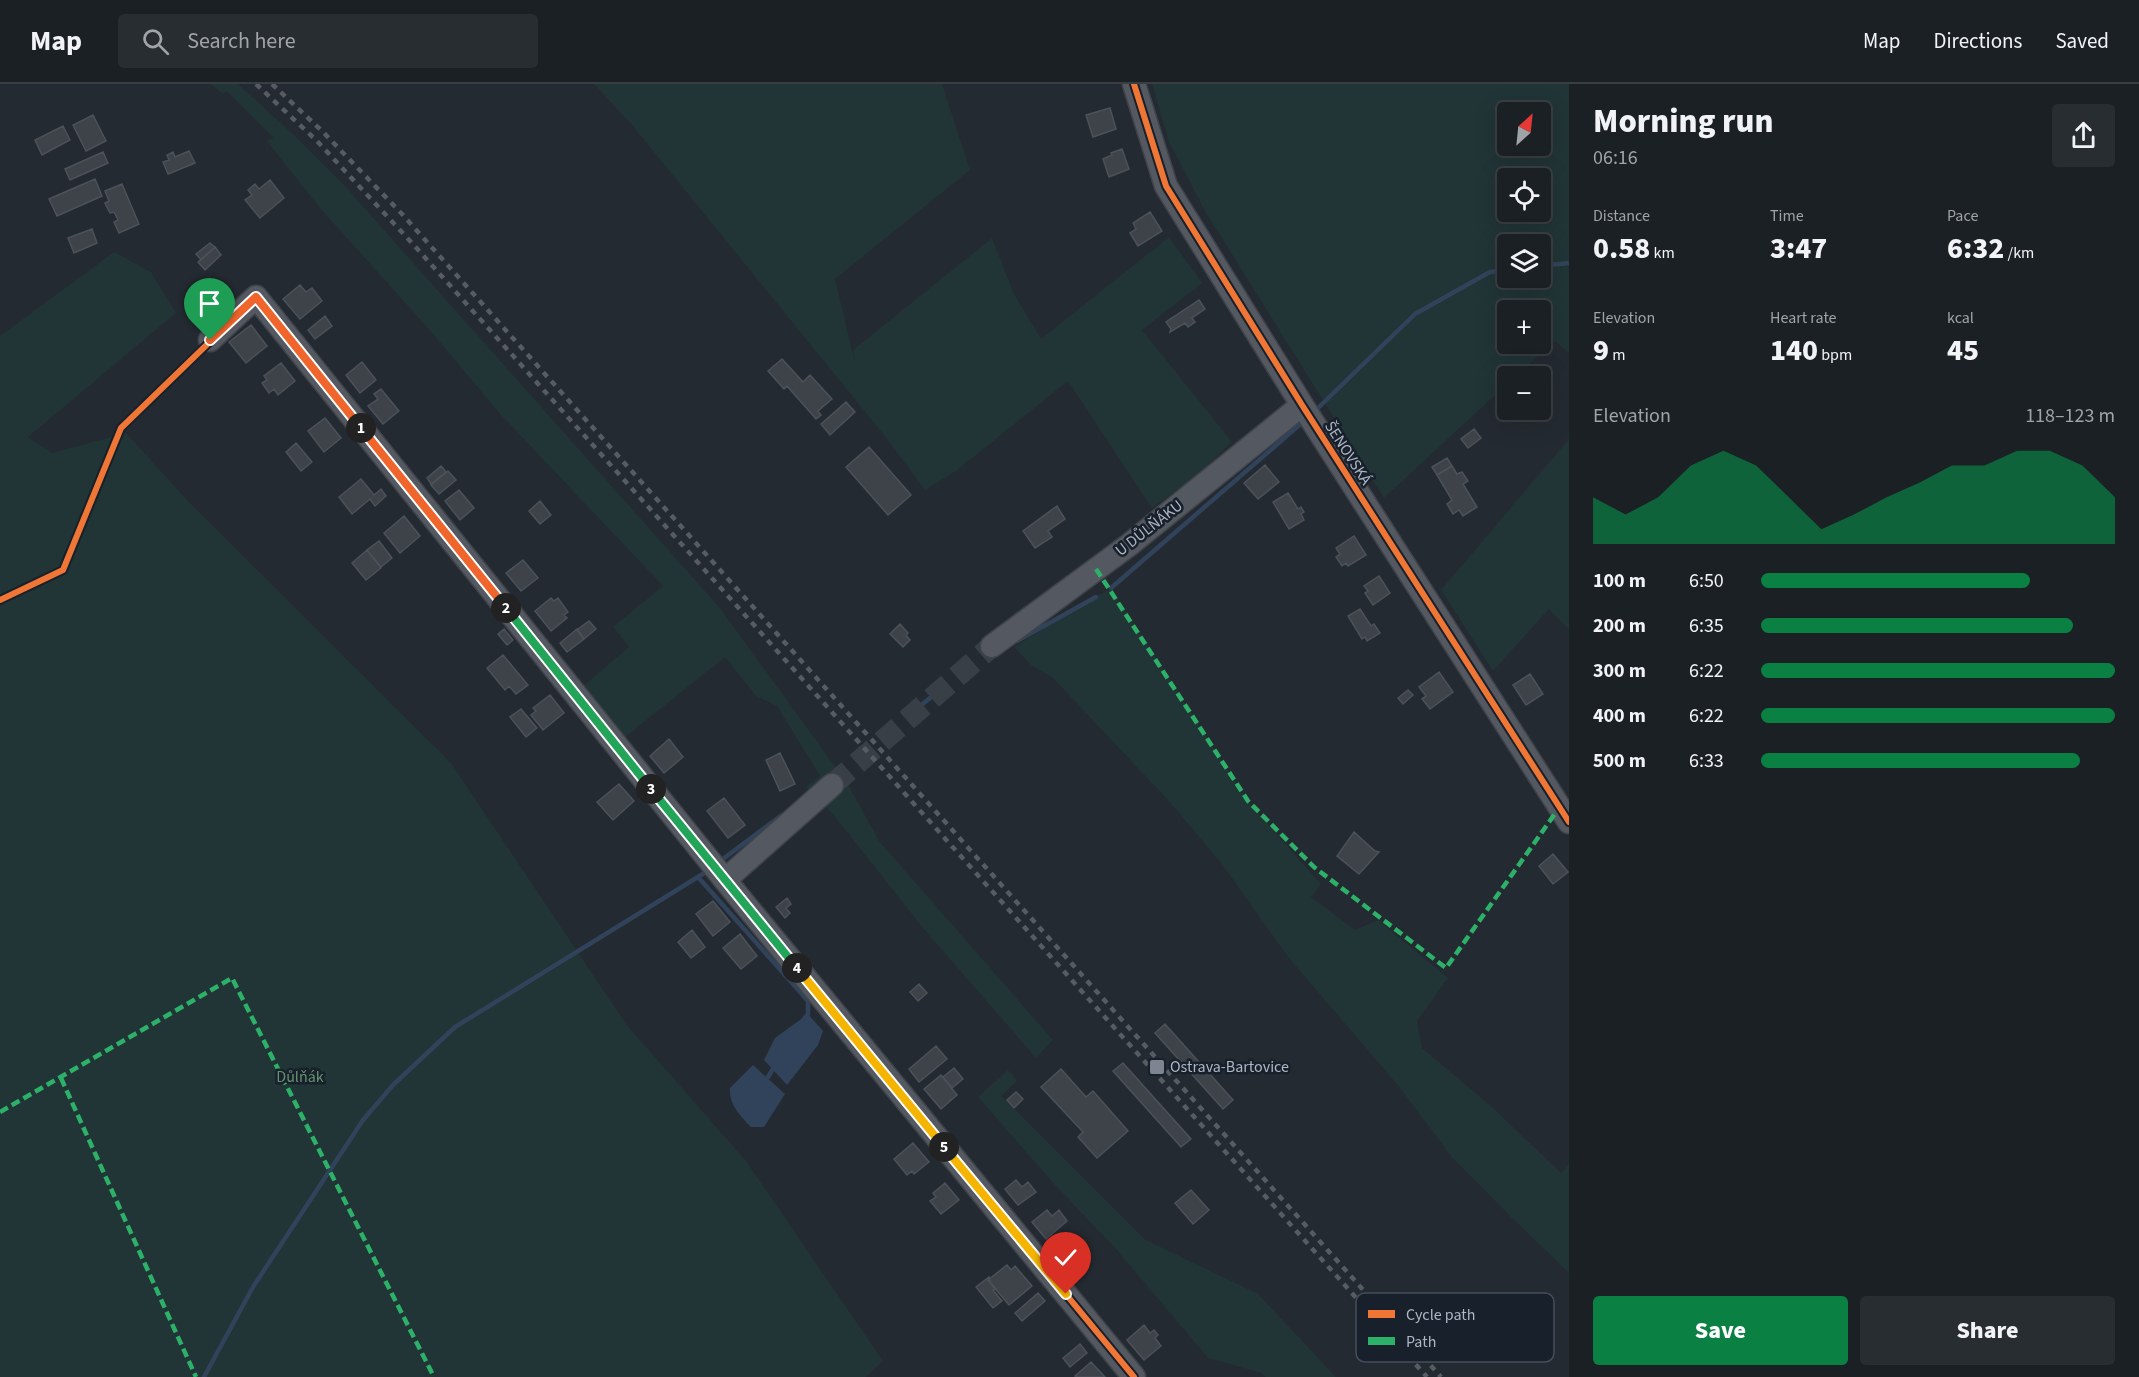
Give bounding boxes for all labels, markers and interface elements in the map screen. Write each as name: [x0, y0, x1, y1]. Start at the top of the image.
search box: [118, 14, 538, 68]
text: Map: [30, 21, 82, 61]
icon: search: [139, 25, 172, 58]
text: Search here: [187, 25, 296, 57]
text: Map: [1863, 26, 1901, 56]
text: Directions: [1934, 26, 2022, 56]
text: Saved: [2055, 26, 2109, 56]
text: Morning run: [1593, 98, 1773, 145]
north arrow: [1497, 102, 1551, 156]
map controls: [1497, 102, 1551, 420]
button: share: [2052, 104, 2115, 167]
text: 06:16: [1593, 144, 1638, 172]
button: locate: [1497, 168, 1551, 222]
text: Distance: [1593, 205, 1650, 227]
text: Time: [1770, 205, 1804, 227]
text: Pace: [1947, 205, 1978, 227]
text: 0.58: [1593, 227, 1650, 270]
text: 3:47: [1770, 227, 1827, 270]
text: 6:32: [1947, 227, 2004, 270]
button: layers: [1497, 234, 1551, 288]
text: km: [1650, 242, 1675, 264]
text: /km: [2004, 242, 2034, 264]
pin: [184, 278, 235, 340]
icon: arrive: [193, 287, 226, 320]
button: +: [1497, 300, 1551, 354]
text: Elevation: [1593, 307, 1655, 329]
text: Heart rate: [1770, 307, 1837, 329]
text: kcal: [1947, 307, 1974, 329]
text: 9: [1593, 329, 1609, 372]
text: 140: [1770, 329, 1818, 372]
text: 45: [1947, 329, 1979, 372]
text: m: [1609, 344, 1626, 366]
text: bpm: [1818, 344, 1852, 366]
button: −: [1497, 366, 1551, 420]
text: Elevation: [1593, 402, 1671, 430]
text: 118–123 m: [2025, 402, 2115, 430]
pin: 1: [346, 413, 376, 443]
text: 1: [357, 417, 365, 439]
street label: ŠENOVSKÁ: [1319, 417, 1377, 490]
street label: U DŮLŇÁKU: [1111, 495, 1187, 561]
text: 100 m: [1593, 567, 1646, 595]
text: 6:50: [1689, 567, 1724, 595]
pin: 2: [491, 593, 521, 623]
text: 2: [502, 597, 510, 619]
text: 200 m: [1593, 612, 1646, 640]
text: 6:35: [1689, 612, 1724, 640]
text: 300 m: [1593, 657, 1646, 685]
text: 6:22: [1689, 657, 1724, 685]
text: 400 m: [1593, 702, 1646, 730]
text: 6:22: [1689, 702, 1724, 730]
text: 500 m: [1593, 747, 1646, 775]
text: 6:33: [1689, 747, 1724, 775]
pin: 3: [636, 774, 666, 804]
text: 3: [647, 778, 655, 800]
pin: 4: [782, 953, 812, 983]
text: 4: [793, 957, 801, 979]
place label: Ostrava-Bartovice: [1170, 1056, 1289, 1078]
marker: Ostrava-Bartovice: [1148, 1058, 1166, 1076]
park label: Důlňák: [276, 1066, 324, 1088]
pin: 5: [929, 1132, 959, 1162]
text: 5: [940, 1136, 948, 1158]
pin: [1040, 1232, 1091, 1294]
icon: check: [1049, 1241, 1082, 1274]
legend: [1356, 1293, 1554, 1362]
button: Save: [1593, 1296, 1848, 1365]
button: Share: [1860, 1296, 2115, 1365]
text: Cycle path: [1406, 1304, 1475, 1326]
text: Path: [1406, 1331, 1436, 1353]

